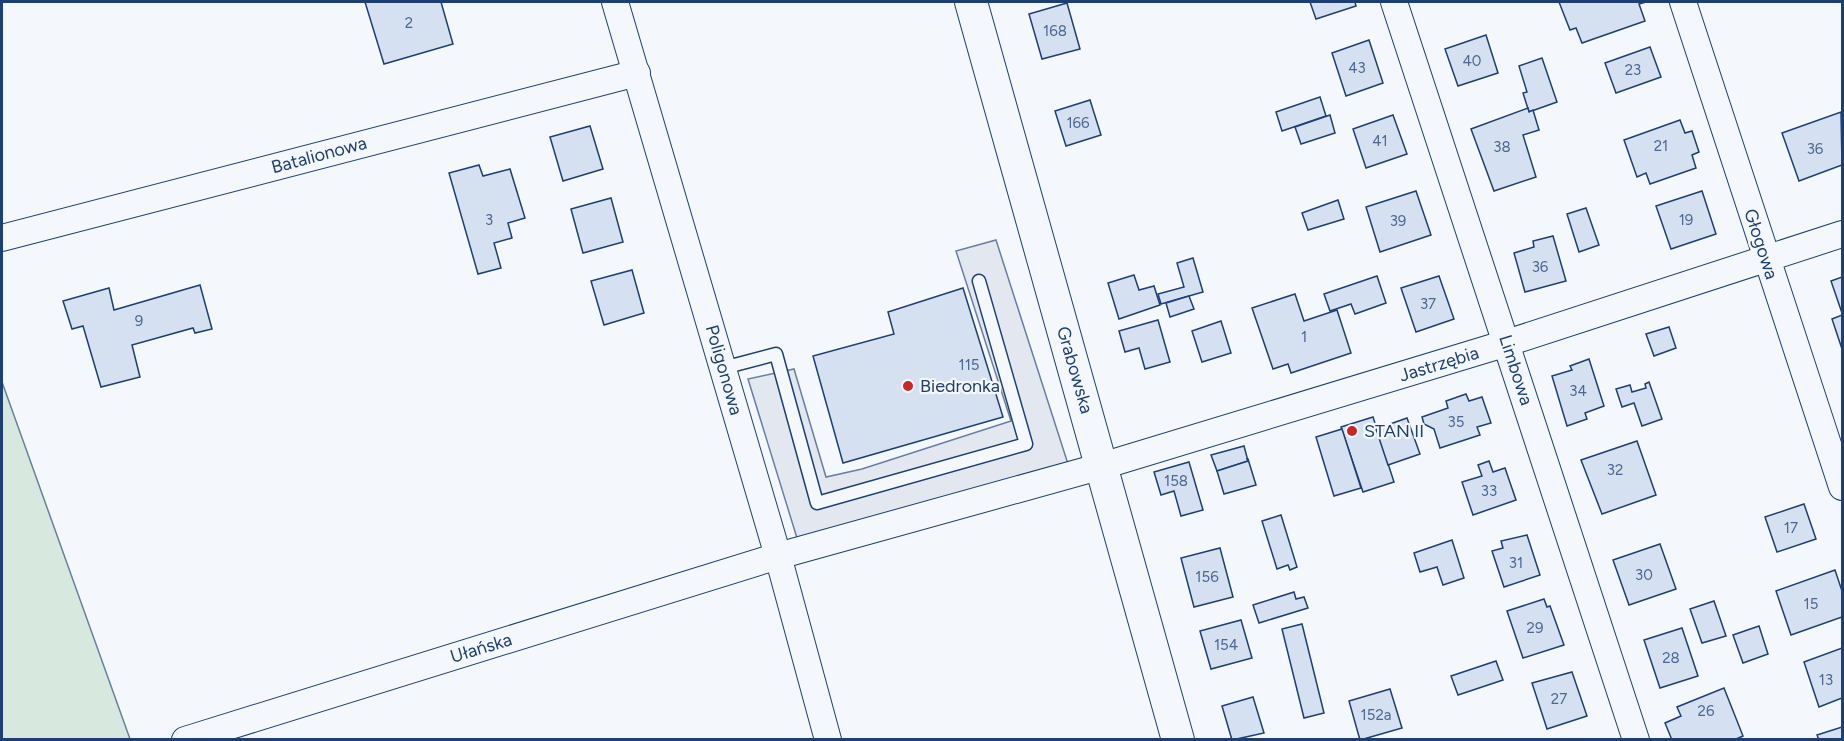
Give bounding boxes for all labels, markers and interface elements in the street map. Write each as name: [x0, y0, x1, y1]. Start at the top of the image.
house number: 2: [405, 14, 413, 32]
house number: 168: [1043, 22, 1067, 40]
house number: 40: [1463, 52, 1481, 70]
house number: 43: [1348, 59, 1366, 77]
house number: 23: [1625, 61, 1641, 79]
house number: 166: [1066, 114, 1090, 132]
street label: Batalionowa: [269, 132, 369, 178]
house number: 41: [1372, 132, 1388, 150]
house number: 21: [1654, 137, 1668, 155]
house number: 38: [1493, 138, 1511, 156]
house number: 36: [1807, 140, 1824, 158]
street label: Głogowa: [1739, 206, 1783, 282]
house number: 3: [485, 211, 493, 229]
house number: 19: [1679, 211, 1693, 229]
house number: 39: [1390, 212, 1406, 230]
house number: 36: [1532, 258, 1549, 276]
house number: 37: [1420, 295, 1436, 313]
house number: 9: [135, 312, 143, 330]
street label: Poligonowa: [701, 322, 747, 418]
street label: Grabowska: [1052, 324, 1098, 416]
house number: 1: [1301, 328, 1307, 346]
street label: Limbowa: [1494, 332, 1538, 408]
street label: Jastrzębia: [1396, 341, 1482, 387]
house number: 115: [958, 356, 980, 374]
place label: Biedronka: [920, 375, 1000, 397]
marker: Biedronka: [901, 379, 915, 393]
house number: 34: [1569, 382, 1587, 400]
house number: 35: [1448, 413, 1464, 431]
place label: STAN II: [1364, 420, 1424, 442]
marker: STAN II: [1345, 424, 1359, 438]
house number: 32: [1607, 461, 1623, 479]
house number: 158: [1164, 472, 1188, 490]
house number: 33: [1481, 482, 1497, 500]
house number: 17: [1784, 519, 1798, 537]
house number: 31: [1509, 554, 1523, 572]
house number: 30: [1635, 566, 1653, 584]
house number: 156: [1195, 568, 1219, 586]
house number: 15: [1804, 595, 1818, 613]
house number: 29: [1527, 619, 1543, 637]
street label: Ułańska: [448, 628, 514, 668]
house number: 154: [1214, 636, 1238, 654]
house number: 28: [1662, 649, 1680, 667]
house number: 13: [1819, 671, 1833, 689]
house number: 27: [1551, 690, 1567, 708]
house number: 26: [1698, 702, 1715, 720]
house number: 152a: [1361, 706, 1391, 724]

